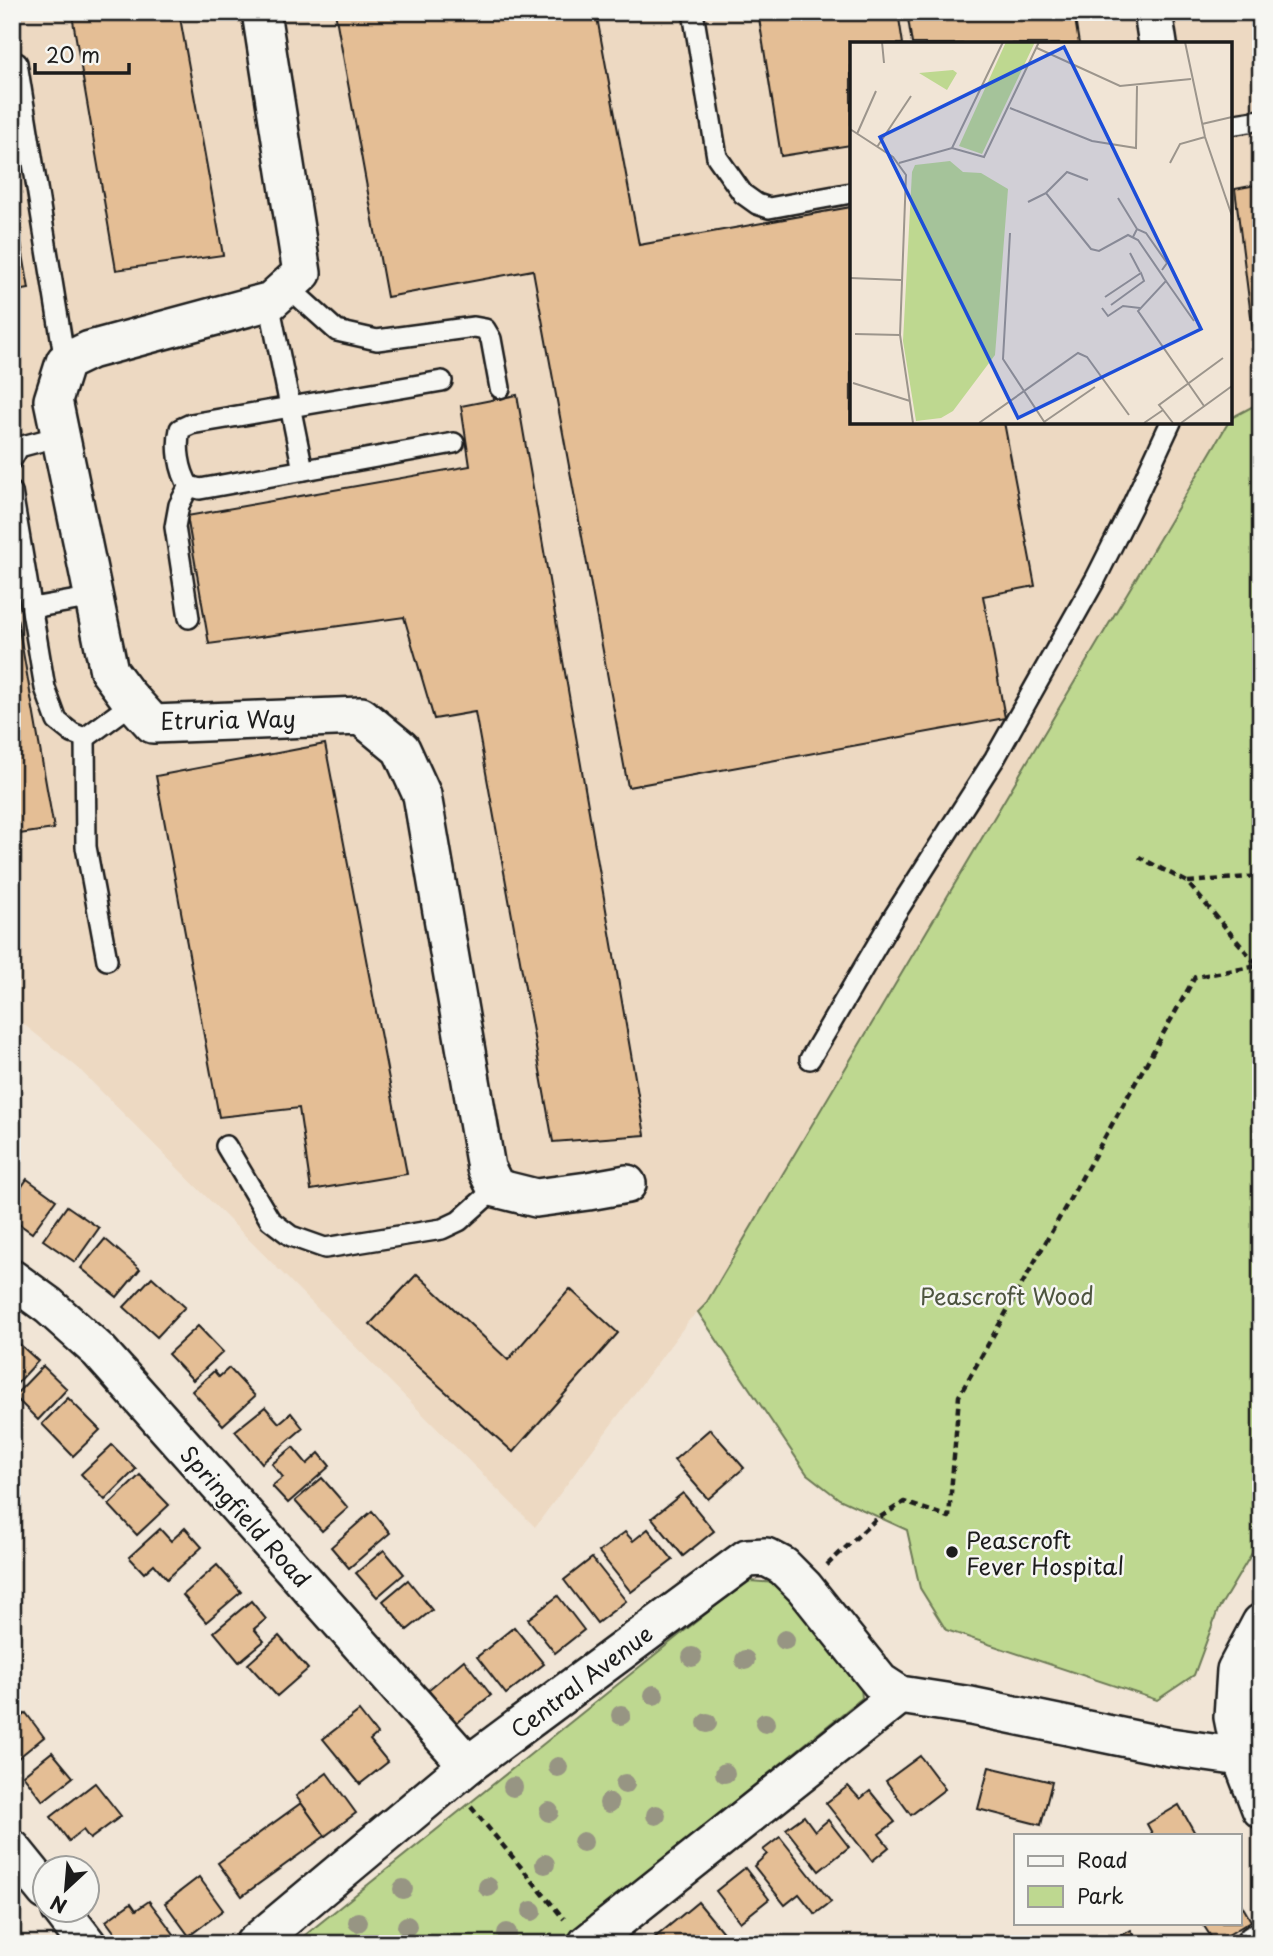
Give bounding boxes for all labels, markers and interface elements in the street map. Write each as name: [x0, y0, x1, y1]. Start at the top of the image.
scale bar: [35, 32, 130, 76]
text: 20 m: [46, 38, 100, 70]
inset map: [850, 42, 1231, 424]
street label: Etruria Way: [160, 700, 296, 738]
park label: Peascroft Wood: [920, 1278, 1094, 1313]
street label: Springfield Road: [173, 1437, 319, 1595]
place label: Peascroft Fever Hospital: [966, 1522, 1124, 1583]
marker: Peascroft Fever Hospital: [944, 1544, 960, 1560]
street label: Central Avenue: [502, 1616, 660, 1746]
legend: [1014, 1834, 1242, 1924]
text: Road: [1077, 1843, 1128, 1875]
north arrow: [32, 1854, 102, 1924]
text: Park: [1077, 1879, 1124, 1911]
text: N: [45, 1889, 71, 1921]

